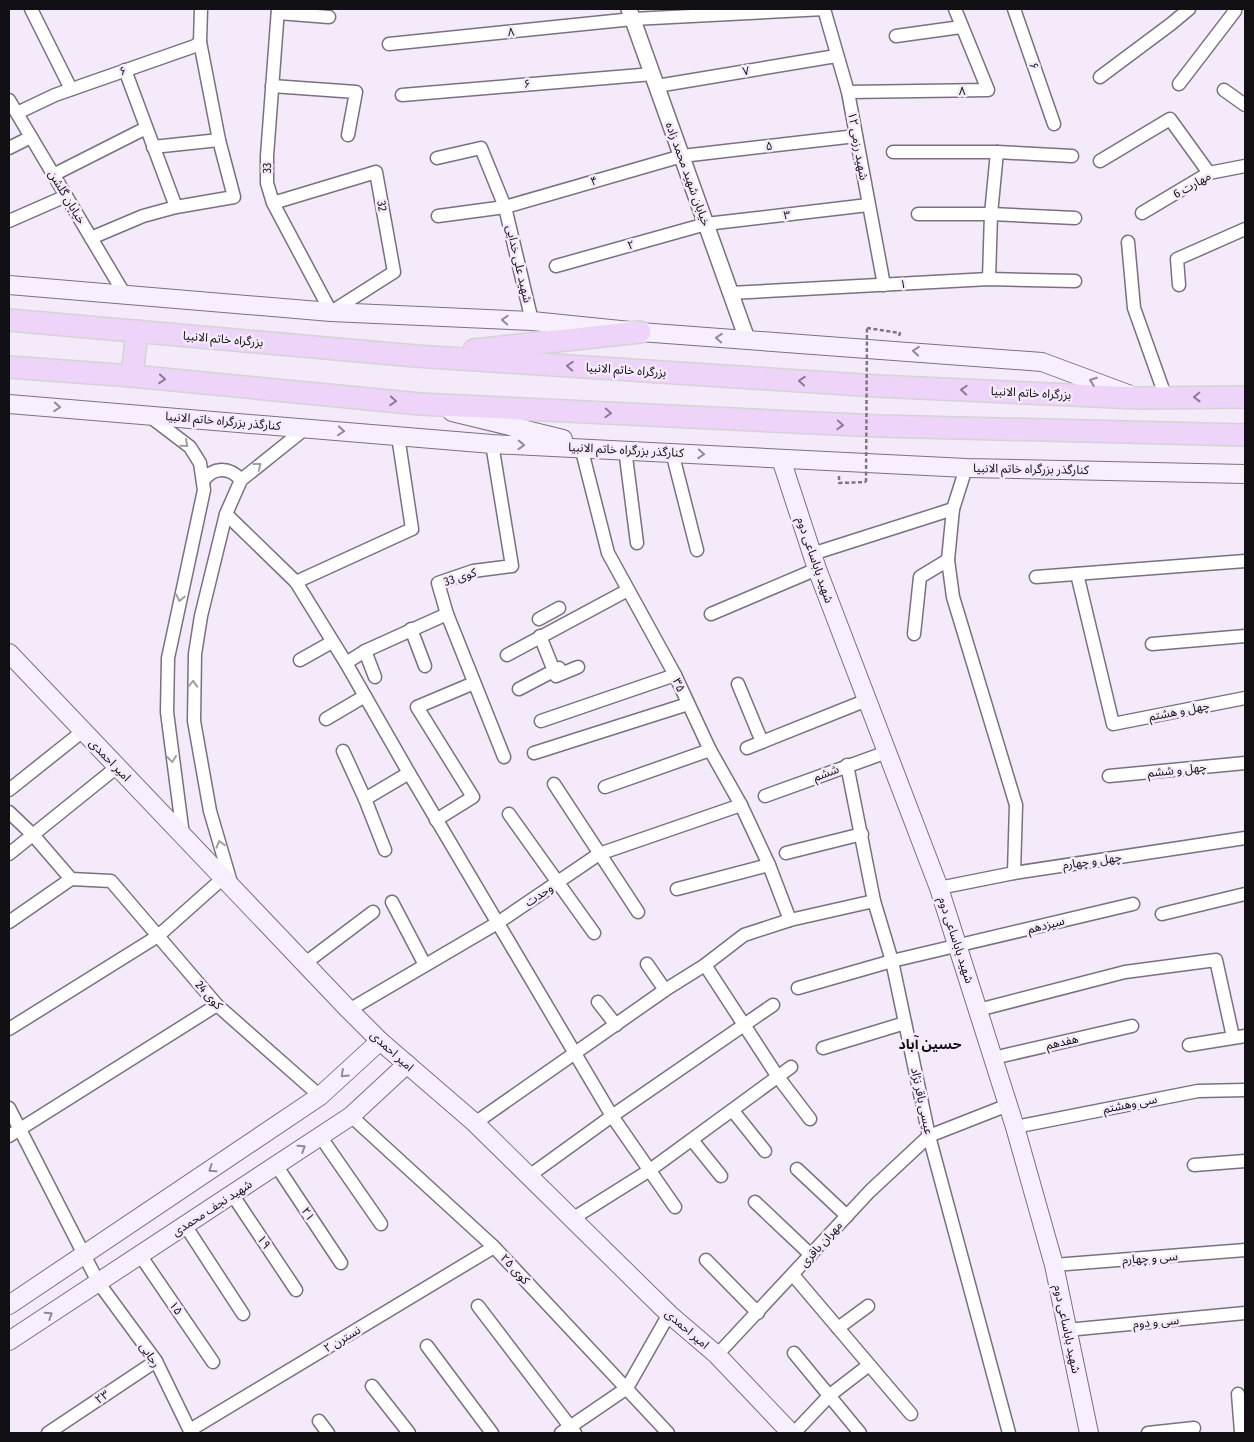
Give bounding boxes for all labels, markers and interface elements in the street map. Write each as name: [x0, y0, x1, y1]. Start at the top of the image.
street label: ۸: [507, 25, 515, 39]
street label: ۶: [1026, 60, 1042, 72]
street label: ۶: [117, 63, 129, 79]
street label: ۷: [741, 63, 751, 78]
street label: ۶: [523, 77, 531, 91]
street label: ۸: [958, 84, 966, 98]
street label: شهید رزمی ۱۲: [845, 111, 871, 181]
street label: خیابان شهید محمد زاده: [663, 120, 713, 228]
street label: ۵: [765, 139, 773, 153]
street label: 33: [260, 162, 274, 174]
street label: خیابان گلشن: [45, 168, 89, 226]
street label: مهارت 6: [1171, 169, 1213, 201]
street label: ۴: [589, 173, 599, 189]
street label: 32: [374, 200, 390, 212]
street label: ۳: [783, 208, 791, 222]
street label: شهید علی خدایی: [503, 224, 535, 304]
street label: ۲: [626, 237, 636, 253]
street label: ۱: [899, 277, 907, 291]
one-way arrow: [501, 314, 509, 325]
street label: بزرگراه خاتم الانبیا: [182, 329, 264, 351]
one-way arrow: [715, 332, 723, 343]
one-way arrow: [912, 346, 920, 357]
one-way arrow: [566, 360, 574, 371]
street label: بزرگراه خاتم الانبیا: [585, 360, 667, 382]
one-way arrow: [158, 373, 166, 384]
one-way arrow: [798, 376, 806, 387]
one-way arrow: [1089, 377, 1097, 387]
street label: بزرگراه خاتم الانبیا: [990, 384, 1072, 404]
one-way arrow: [960, 385, 968, 396]
one-way arrow: [1192, 392, 1200, 402]
one-way arrow: [390, 395, 398, 406]
one-way arrow: [54, 402, 62, 413]
one-way arrow: [604, 408, 612, 419]
street label: کنارگذر بزرگراه خاتم الانبیا: [165, 409, 282, 435]
one-way arrow: [837, 419, 845, 430]
one-way arrow: [338, 425, 346, 436]
one-way arrow: [179, 438, 188, 447]
one-way arrow: [517, 439, 525, 450]
street label: کنارگذر بزرگراه خاتم الانبیا: [568, 440, 685, 462]
one-way arrow: [697, 449, 705, 460]
street label: کنارگذر بزرگراه خاتم الانبیا: [973, 461, 1090, 479]
one-way arrow: [252, 463, 261, 472]
street label: شهید باباساعی دوم: [792, 515, 836, 606]
street label: کوی 33: [442, 565, 479, 589]
one-way arrow: [175, 593, 186, 602]
street label: ۳۵: [670, 676, 688, 694]
one-way arrow: [188, 680, 199, 688]
street label: چهل و هشتم: [1148, 698, 1211, 726]
street label: امیر احمدی: [86, 736, 134, 784]
one-way arrow: [166, 755, 177, 763]
street label: چهل و ششم: [1147, 760, 1207, 782]
street label: ششم: [811, 762, 842, 786]
one-way arrow: [215, 840, 225, 848]
street label: چهل و چهارم: [1062, 850, 1123, 874]
street label: وحدت: [522, 881, 556, 909]
street label: شهید باباساعی دوم: [934, 895, 977, 986]
street label: سیزدهم: [1026, 914, 1066, 938]
street label: کوی 24: [193, 978, 226, 1013]
street label: امیر احمدی: [367, 1028, 417, 1074]
street label: هفدهم: [1044, 1031, 1080, 1054]
district label: حسین آباد: [899, 1035, 962, 1053]
street label: عیسی باقر نژاد: [908, 1066, 936, 1136]
one-way arrow: [341, 1068, 350, 1077]
street label: سی وهشتم: [1102, 1092, 1159, 1118]
one-way arrow: [296, 1145, 306, 1154]
one-way arrow: [209, 1163, 218, 1172]
street label: شهید نجف محمدی: [169, 1177, 255, 1239]
street label: ۲۱: [298, 1204, 318, 1224]
street label: مهران باقری: [797, 1218, 845, 1270]
street label: ۱۹: [254, 1232, 274, 1252]
street label: سی و چهارم: [1122, 1249, 1178, 1269]
street label: کوی ۲۵: [498, 1251, 533, 1288]
street label: شهید باباساعی دوم: [1049, 1283, 1083, 1375]
street label: ۱۵: [166, 1298, 186, 1318]
street label: امیر احمدی: [662, 1306, 712, 1352]
one-way arrow: [44, 1311, 53, 1321]
street label: سی و دوم: [1132, 1313, 1180, 1333]
street label: نسترن ۲: [321, 1323, 363, 1355]
street label: رجایی: [137, 1340, 163, 1370]
street label: ۲۳: [92, 1387, 112, 1407]

